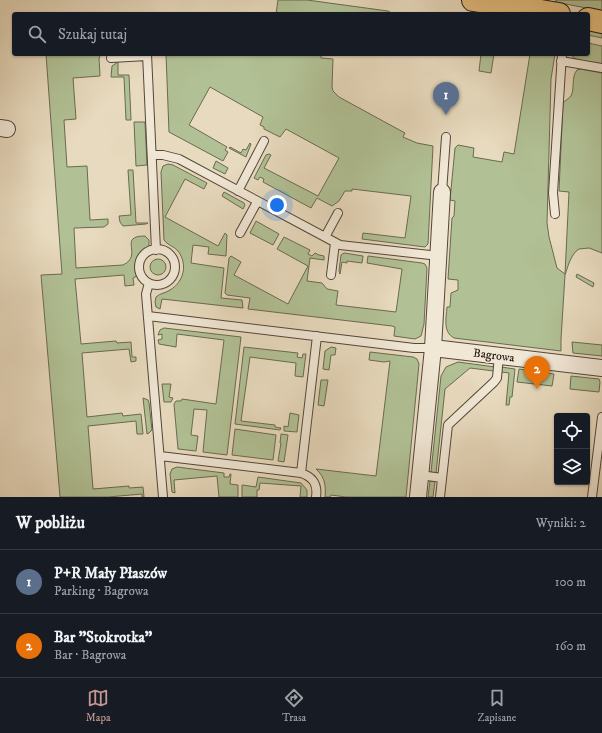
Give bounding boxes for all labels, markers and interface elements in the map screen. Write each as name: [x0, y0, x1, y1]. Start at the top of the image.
search box: [12, 12, 590, 56]
icon: search: [26, 23, 48, 45]
text: Szukaj tutaj: [58, 25, 127, 44]
pin: 1: [433, 82, 459, 115]
your location: [267, 195, 287, 215]
street label: Bagrowa: [472, 346, 516, 366]
pin: 2: [524, 356, 550, 389]
map controls: [554, 413, 590, 485]
button: locate: [554, 413, 590, 449]
button: layers: [554, 449, 590, 485]
text: W pobliżu: [16, 512, 85, 534]
text: Wyniki: 2: [536, 515, 586, 531]
text: P+R Mały Płaszów: [54, 564, 167, 583]
text: 1: [27, 574, 31, 590]
text: 100 m: [555, 574, 586, 590]
text: Parking · Bagrowa: [54, 583, 149, 599]
text: Bar "Stokrotka": [54, 628, 152, 647]
text: 2: [26, 638, 32, 654]
text: 160 m: [555, 638, 586, 654]
text: Bar · Bagrowa: [54, 647, 126, 663]
tab: Mapa: [86, 687, 111, 725]
tab: Trasa: [282, 687, 306, 725]
tab: Zapisane: [478, 687, 516, 725]

